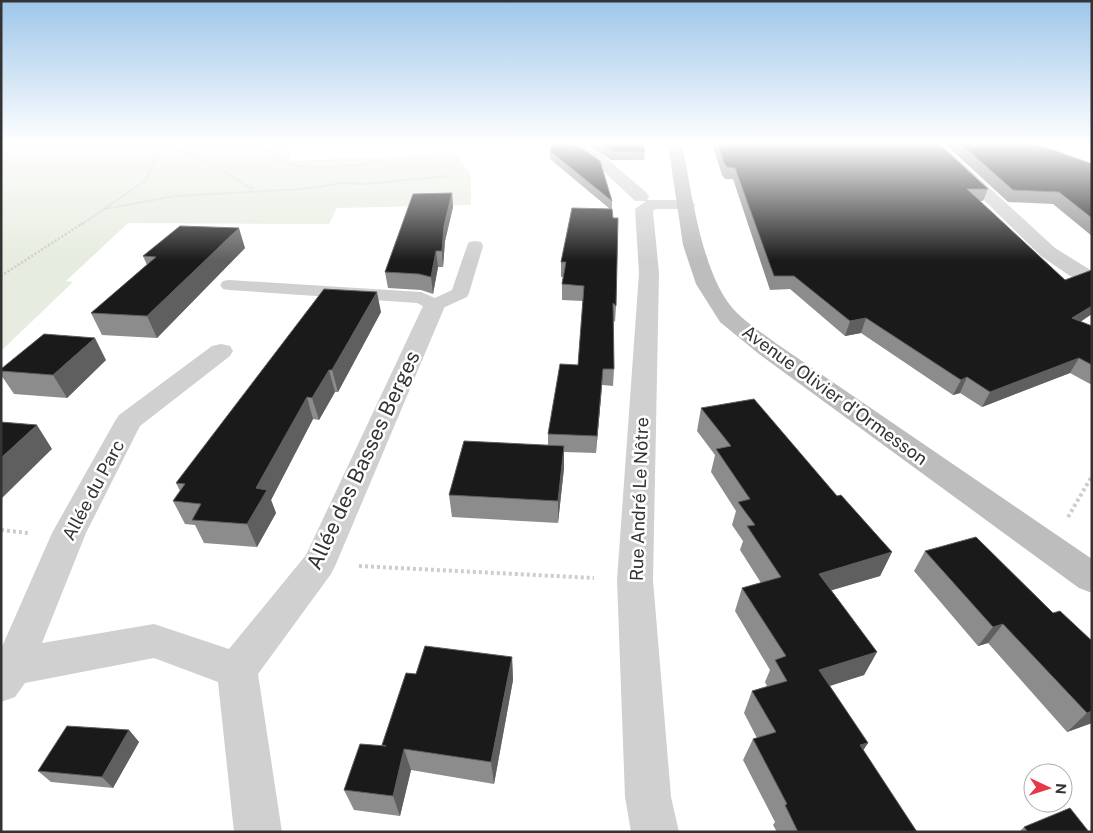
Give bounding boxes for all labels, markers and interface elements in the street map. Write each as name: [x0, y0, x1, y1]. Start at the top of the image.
street label: Avenue Olivier d'Ormesson: [738, 321, 932, 469]
street label: Allée des Basses Berges: [301, 347, 425, 573]
street label: Rue André Le Nôtre: [626, 417, 652, 581]
street label: Allée du Parc: [58, 436, 128, 544]
north arrow: [1023, 763, 1073, 813]
text: N: [1053, 783, 1069, 795]

